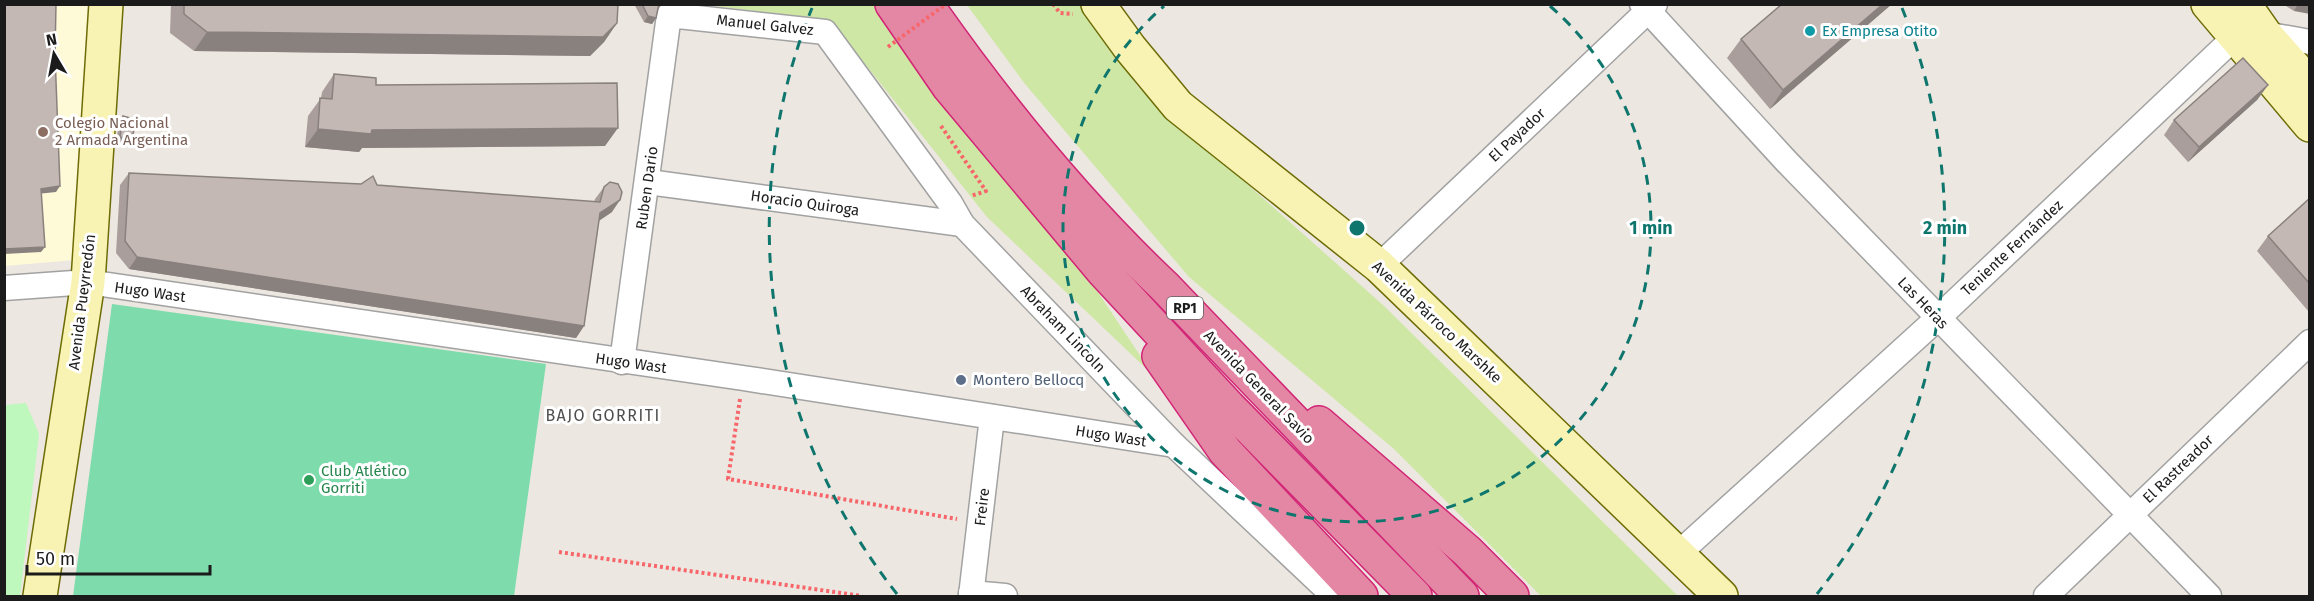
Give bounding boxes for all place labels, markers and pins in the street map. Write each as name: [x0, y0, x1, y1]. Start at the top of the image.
place label: Ex Empresa Otito: [1822, 22, 1937, 40]
marker: Ex Empresa Otito: [1803, 24, 1817, 38]
place label: Colegio Nacional 2 Armada Argentina: [55, 114, 188, 149]
marker: Colegio Nacional 2 Armada Argentina: [36, 125, 50, 139]
centre of rings: [1347, 218, 1367, 238]
place label: Montero Bellocq: [973, 371, 1084, 389]
marker: Montero Bellocq: [954, 373, 968, 387]
place label: Club Atlético Gorriti: [321, 462, 407, 497]
marker: Club Atlético Gorriti: [302, 473, 316, 487]

